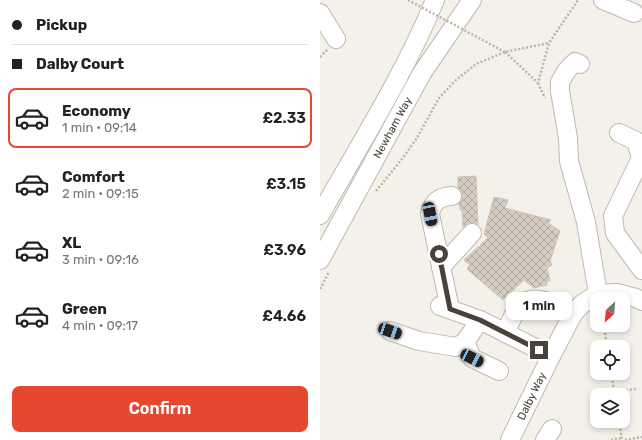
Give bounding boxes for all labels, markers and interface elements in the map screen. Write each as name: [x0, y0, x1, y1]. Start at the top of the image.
text: Pickup: [36, 16, 87, 34]
text: Dalby Court: [36, 55, 124, 73]
street label: Newham Way: [370, 94, 414, 160]
icon: car: [14, 100, 50, 136]
text: Economy: [62, 102, 131, 120]
text: £2.33: [262, 109, 306, 127]
text: 1 min · 09:14: [62, 120, 137, 135]
icon: car: [14, 166, 50, 202]
text: Comfort: [62, 168, 125, 186]
text: £3.15: [266, 175, 306, 193]
text: 2 min · 09:15: [62, 186, 139, 201]
car: [422, 201, 438, 227]
icon: car: [14, 232, 50, 268]
text: XL: [62, 234, 81, 252]
text: £3.96: [263, 241, 306, 259]
route start: [430, 245, 448, 263]
text: 3 min · 09:16: [62, 252, 139, 267]
callout: 1 min: [506, 292, 572, 320]
north arrow: [590, 292, 630, 332]
map controls: [590, 292, 630, 428]
icon: car: [14, 298, 50, 334]
text: 1 min: [523, 298, 555, 313]
text: Green: [62, 300, 107, 318]
text: £4.66: [262, 307, 306, 325]
text: 4 min · 09:17: [62, 318, 138, 333]
car: [377, 321, 403, 341]
button: locate: [590, 340, 630, 380]
route end: [530, 341, 548, 359]
car: [459, 347, 485, 369]
street label: Dalby Way: [514, 370, 549, 422]
button: Confirm: [12, 386, 308, 432]
button: layers: [590, 388, 630, 428]

